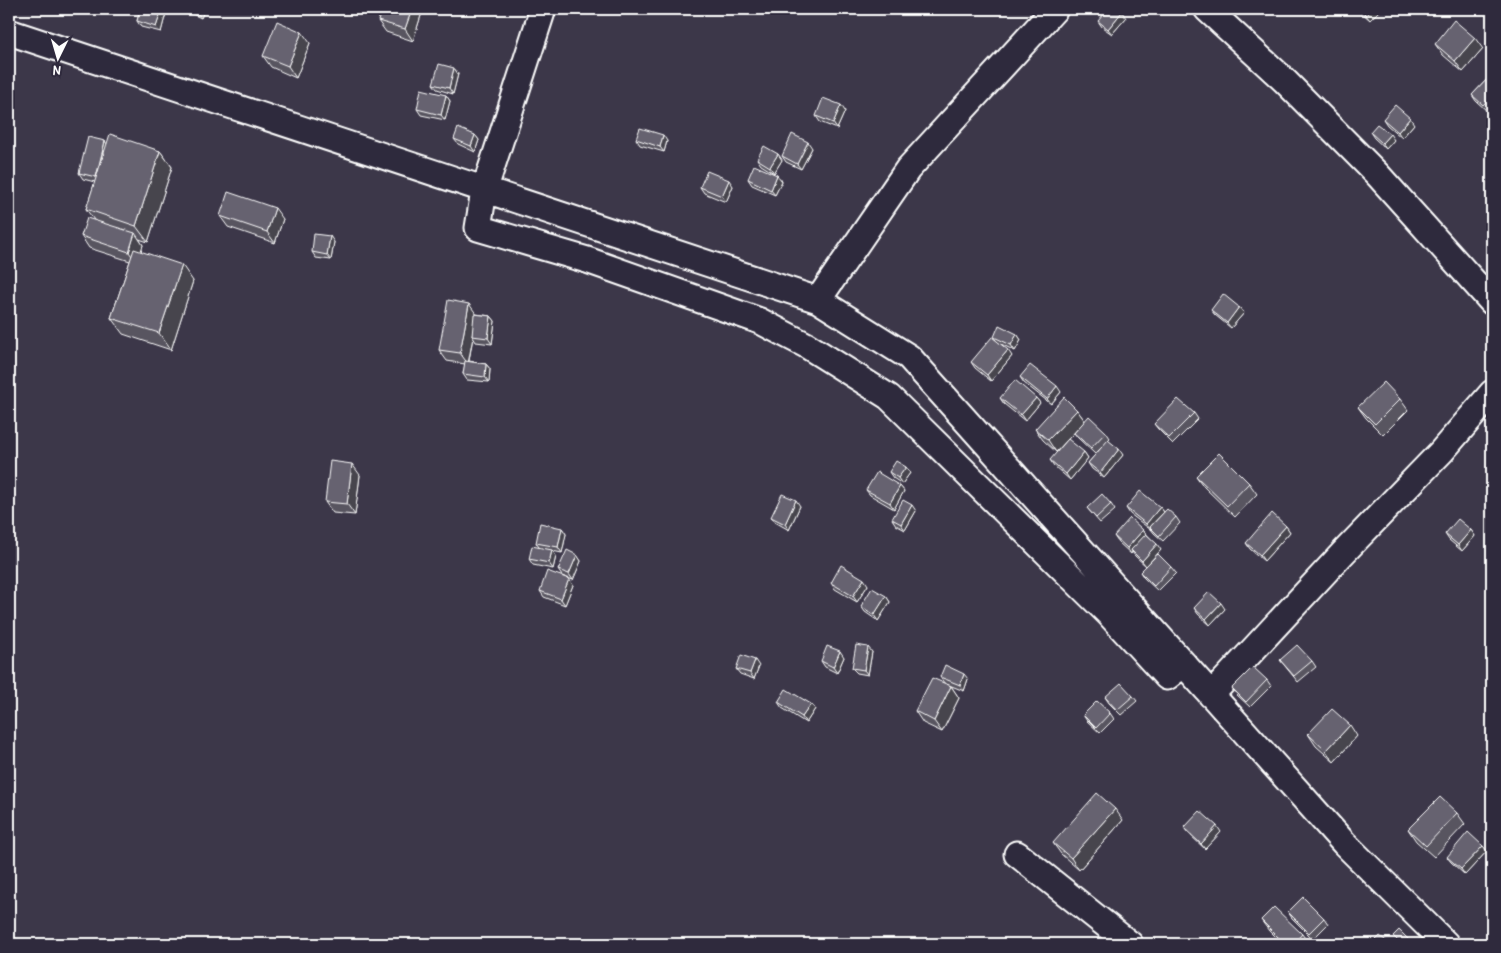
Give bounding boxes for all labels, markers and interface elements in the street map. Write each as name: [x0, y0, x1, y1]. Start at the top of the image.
north arrow: [32, 32, 82, 82]
text: N: [52, 62, 61, 81]

